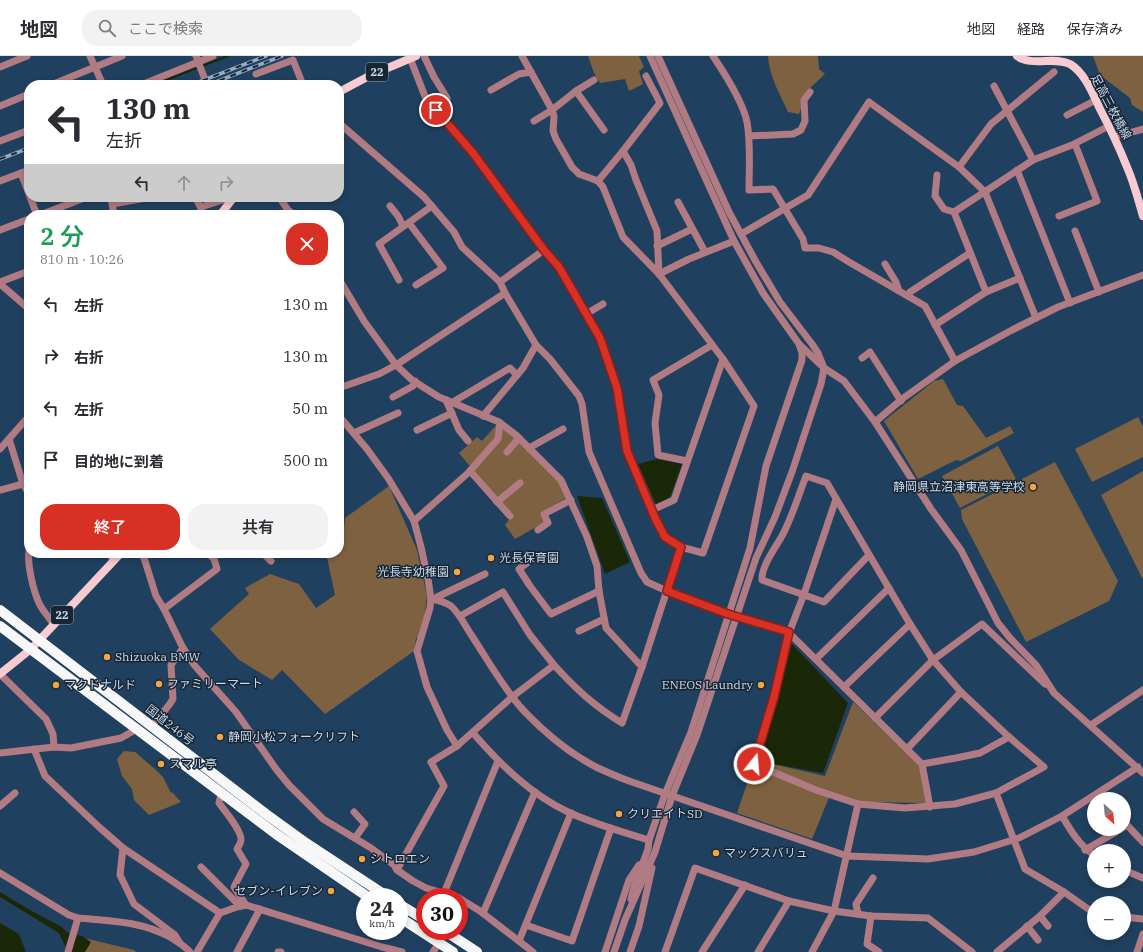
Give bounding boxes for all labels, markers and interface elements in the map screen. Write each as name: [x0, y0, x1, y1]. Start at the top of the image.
search box: [82, 10, 362, 46]
text: 地図: [20, 17, 58, 41]
icon: search: [96, 17, 118, 39]
text: ここで検索: [128, 19, 203, 38]
text: 地図: [967, 20, 995, 38]
text: 経路: [1017, 20, 1045, 38]
text: 保存済み: [1067, 20, 1123, 38]
road number: 22: [366, 63, 388, 81]
street label: 足高三枚橋線: [1088, 71, 1135, 142]
text: 130 m: [106, 90, 190, 127]
pin: [419, 93, 453, 127]
icon: left: [40, 96, 92, 148]
icon: arrive: [425, 99, 447, 121]
text: 左折: [106, 129, 142, 152]
icon: left: [131, 172, 153, 194]
icon: ahead: [173, 172, 195, 194]
icon: right: [215, 172, 237, 194]
text: 2 分: [40, 220, 84, 252]
button: close: [286, 223, 328, 265]
text: 810 m · 10:26: [40, 251, 124, 268]
icon: left: [40, 293, 62, 315]
text: 130 m: [283, 295, 328, 314]
text: 左折: [74, 296, 104, 315]
icon: right: [40, 345, 62, 367]
text: 130 m: [283, 347, 328, 366]
text: 右折: [74, 348, 104, 367]
icon: left: [40, 397, 62, 419]
text: 50 m: [292, 399, 328, 418]
text: 左折: [74, 400, 104, 419]
icon: arrive: [40, 449, 62, 471]
text: 500 m: [283, 451, 328, 470]
text: 目的地に到着: [74, 452, 164, 471]
place label: 静岡県立沼津東高等学校: [893, 479, 1025, 494]
marker: 静岡県立沼津東高等学校: [1028, 482, 1038, 492]
button: 終了: [40, 504, 180, 550]
button: 共有: [188, 504, 328, 550]
place label: 光長保育園: [499, 550, 559, 565]
marker: 光長保育園: [486, 553, 496, 563]
place label: 光長寺幼稚園: [377, 564, 449, 579]
marker: 光長寺幼稚園: [452, 567, 462, 577]
road number: 22: [51, 606, 73, 624]
place label: Shizuoka BMW: [115, 649, 200, 664]
marker: Shizuoka BMW: [102, 652, 112, 662]
place label: ファミリーマート: [167, 676, 263, 691]
place label: マクドナルド: [64, 677, 136, 692]
place label: ENEOS Laundry: [662, 677, 754, 692]
marker: ファミリーマート: [154, 679, 164, 689]
marker: マクドナルド: [51, 680, 61, 690]
marker: ENEOS Laundry: [756, 680, 766, 690]
street label: 国道246号: [143, 701, 198, 748]
place label: 静岡小松フォークリフト: [228, 729, 360, 744]
marker: 静岡小松フォークリフト: [215, 732, 225, 742]
position arrow: [733, 743, 775, 785]
place label: スマル亭: [169, 756, 217, 771]
marker: スマル亭: [156, 759, 166, 769]
north arrow: [1087, 792, 1131, 836]
map controls: [1087, 792, 1131, 940]
place label: クリエイトSD: [627, 806, 703, 821]
marker: クリエイトSD: [614, 809, 624, 819]
button: +: [1087, 844, 1131, 888]
place label: マックスバリュ: [724, 845, 808, 860]
marker: マックスバリュ: [711, 848, 721, 858]
place label: シトロエン: [370, 851, 430, 866]
marker: シトロエン: [357, 854, 367, 864]
place label: セブン-イレブン: [234, 883, 323, 898]
marker: セブン-イレブン: [326, 886, 336, 896]
speed limit sign: 30: [416, 888, 468, 940]
text: 24: [370, 895, 394, 922]
button: −: [1087, 896, 1131, 940]
text: km/h: [369, 917, 395, 930]

